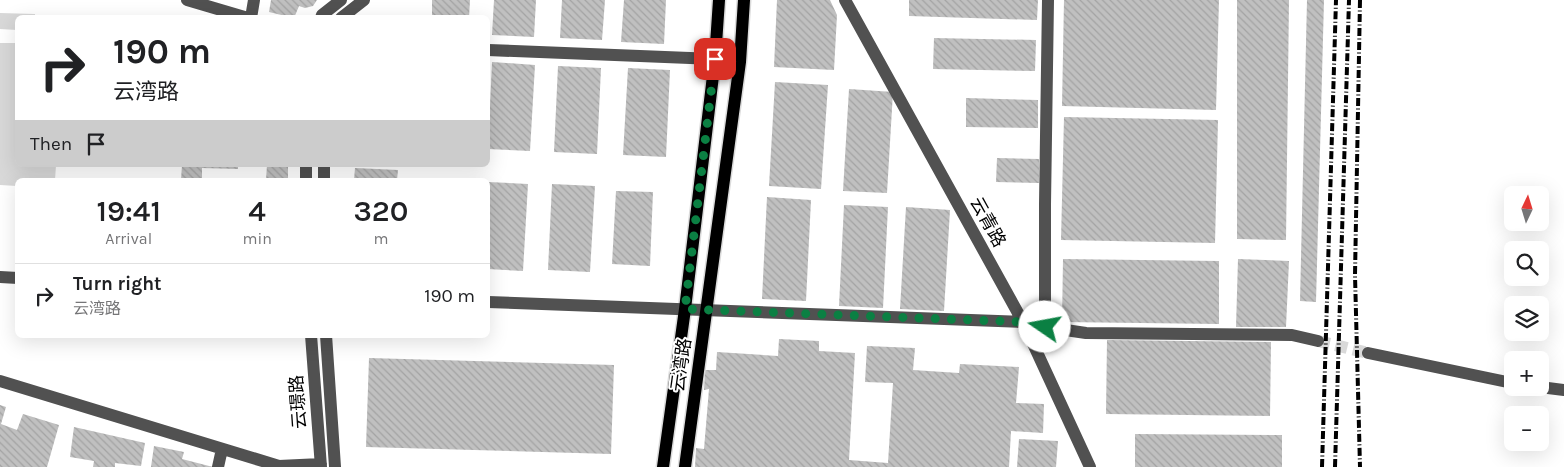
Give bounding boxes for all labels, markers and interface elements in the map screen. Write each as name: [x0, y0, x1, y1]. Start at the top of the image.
text: 190 m: [113, 31, 211, 72]
icon: right: [30, 35, 95, 100]
pin: [694, 38, 736, 80]
icon: arrive: [701, 45, 729, 73]
text: 云湾路: [113, 79, 179, 105]
icon: arrive: [82, 130, 110, 158]
text: Then: [30, 133, 72, 155]
north arrow: [1504, 186, 1549, 231]
map controls: [1504, 186, 1549, 451]
text: 19:41: [97, 193, 161, 229]
text: 4: [248, 193, 266, 229]
text: 320: [353, 193, 408, 229]
street label: 云青路: [965, 193, 1011, 251]
text: Arrival: [105, 229, 152, 248]
text: min: [242, 229, 272, 248]
text: m: [373, 229, 388, 248]
button: search: [1504, 241, 1549, 286]
text: Turn right: [73, 273, 162, 295]
icon: right: [30, 282, 58, 310]
text: 190 m: [424, 285, 475, 307]
button: layers: [1504, 296, 1549, 341]
text: 云湾路: [73, 299, 121, 318]
position arrow: [1018, 300, 1070, 352]
street label: 云湾路: [666, 337, 696, 393]
button: +: [1504, 351, 1549, 396]
street label: 云璟路: [285, 374, 311, 430]
button: −: [1504, 406, 1549, 451]

